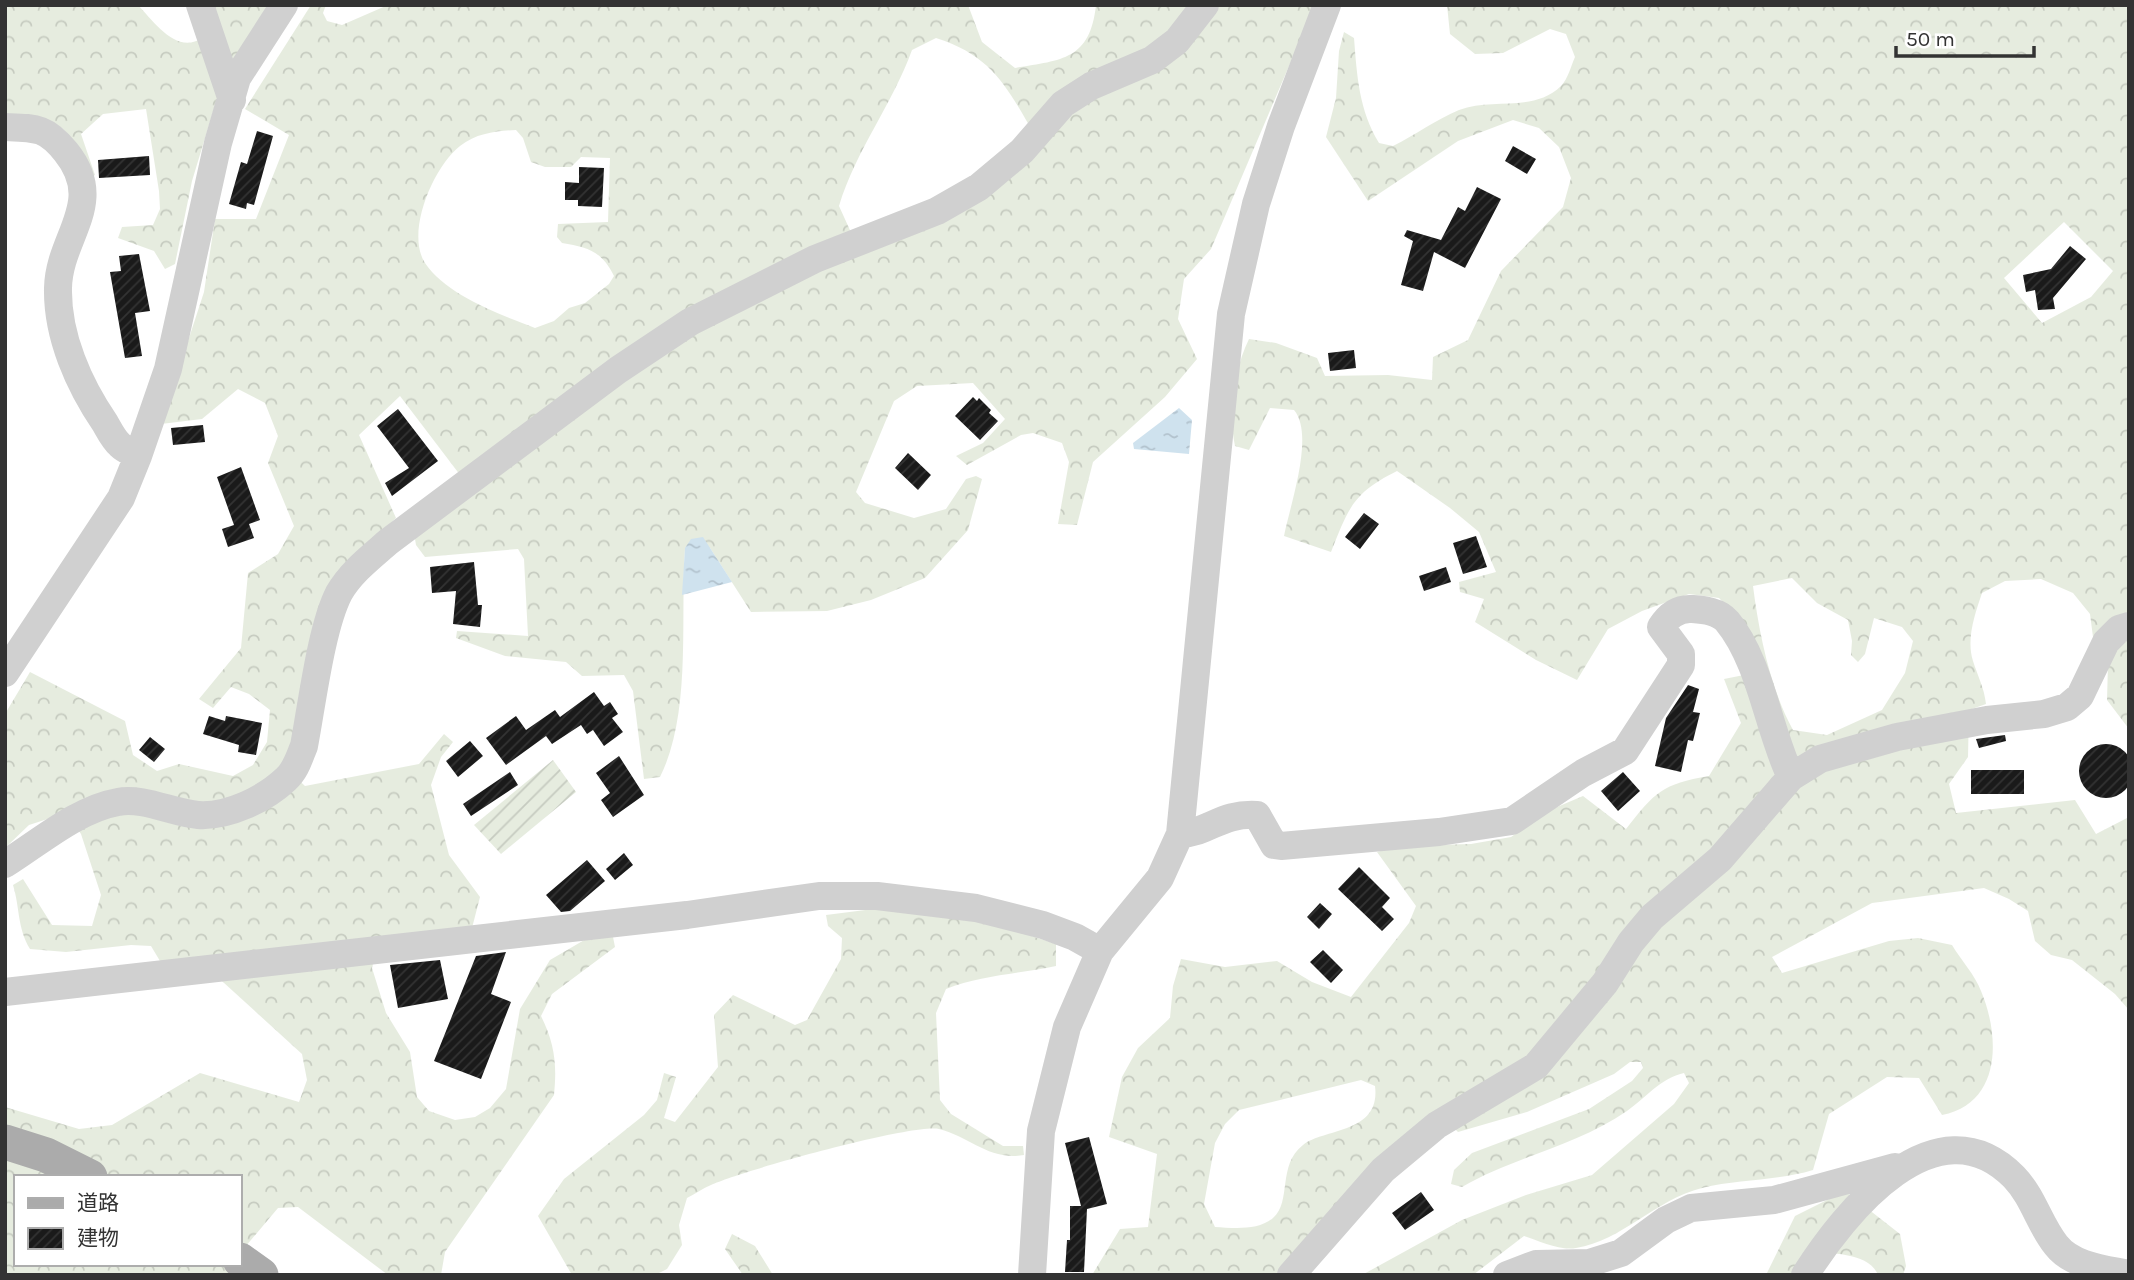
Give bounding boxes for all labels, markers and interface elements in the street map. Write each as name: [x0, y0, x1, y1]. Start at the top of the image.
scale bar: [1896, 14, 2034, 58]
text: 50 m: [1906, 27, 1955, 51]
legend: [14, 1175, 242, 1266]
text: 道路: [77, 1191, 119, 1215]
text: 建物: [77, 1226, 119, 1250]

